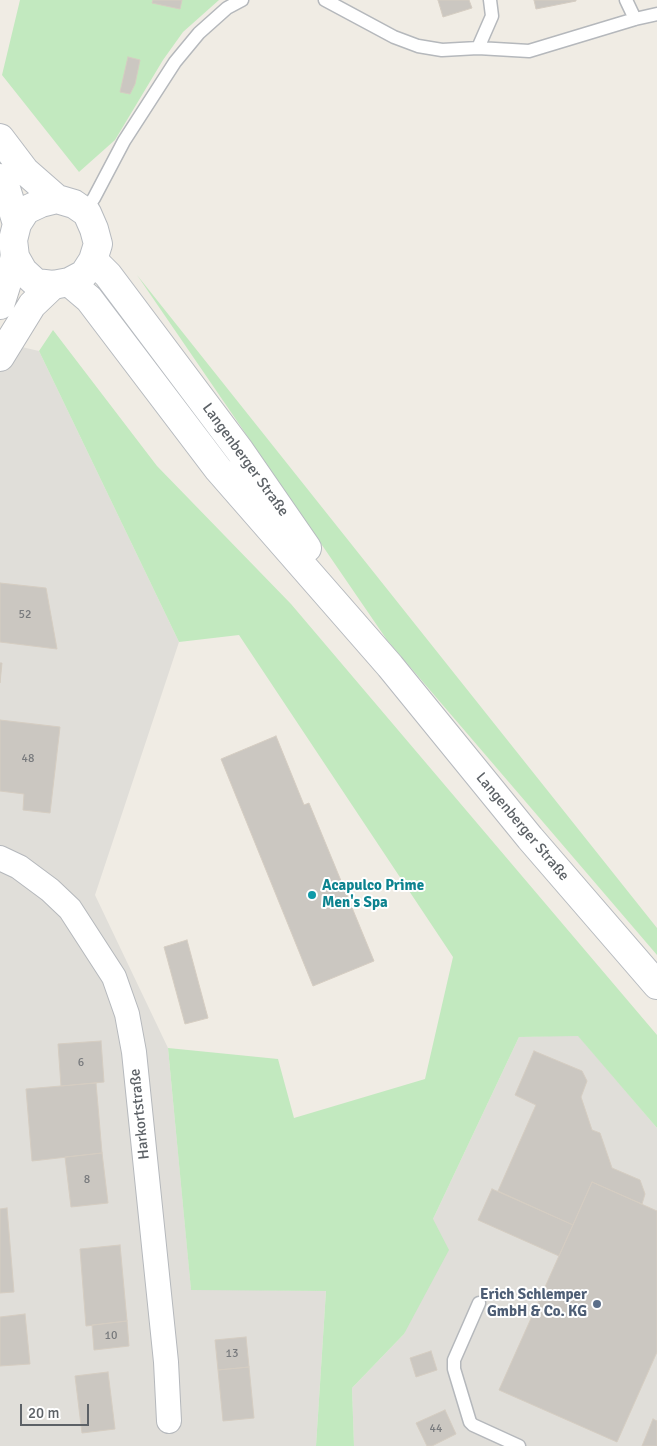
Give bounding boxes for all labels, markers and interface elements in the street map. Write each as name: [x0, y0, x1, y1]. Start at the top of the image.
street label: Langenberger Straße: [198, 400, 292, 520]
house number: 52: [19, 608, 31, 622]
house number: 48: [22, 752, 34, 766]
street label: Langenberger Straße: [472, 769, 572, 885]
place label: Acapulco Prime Men's Spa: [322, 877, 424, 912]
marker: Acapulco Prime Men's Spa: [306, 889, 318, 901]
house number: 6: [78, 1056, 84, 1070]
street label: Harkortstraße: [126, 1068, 154, 1160]
house number: 8: [84, 1173, 90, 1187]
place label: Erich Schlemper GmbH & Co. KG: [480, 1286, 587, 1321]
marker: Erich Schlemper GmbH & Co. KG: [591, 1298, 603, 1310]
house number: 10: [105, 1329, 117, 1343]
house number: 13: [226, 1347, 238, 1361]
scale bar: [22, 1394, 91, 1426]
text: 20 m: [28, 1404, 59, 1422]
house number: 44: [430, 1422, 442, 1436]

